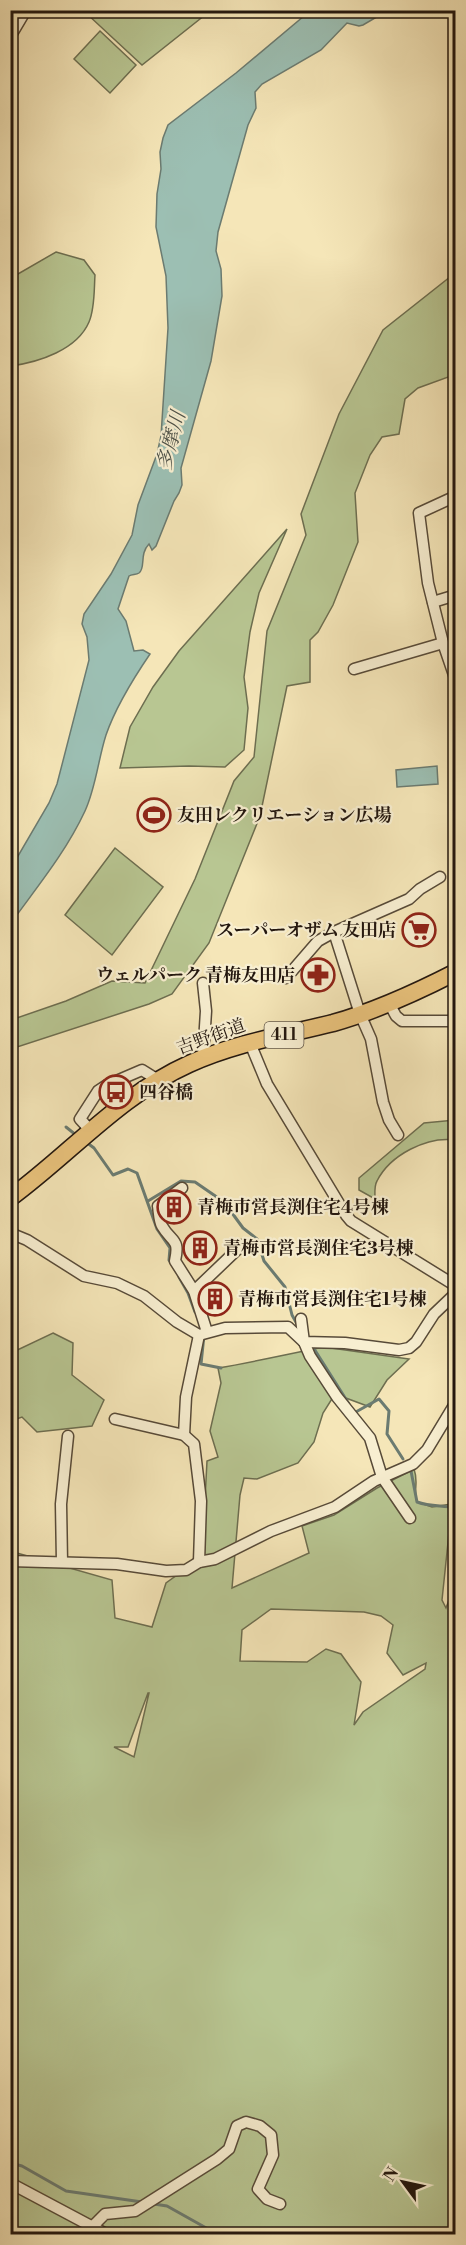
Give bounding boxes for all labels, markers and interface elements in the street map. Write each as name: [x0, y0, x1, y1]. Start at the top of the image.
water label: 多摩川: [152, 407, 192, 473]
sports icon: 友田レクリエーション広場: [136, 797, 172, 833]
place label: 友田レクリエーション広場: [177, 804, 392, 827]
supermarket icon: スーパーオザム 友田店: [401, 912, 437, 948]
place label: スーパーオザム 友田店: [216, 919, 396, 942]
pharmacy icon: ウェルパーク 青梅友田店: [300, 957, 336, 993]
place label: ウェルパーク 青梅友田店: [96, 964, 295, 987]
street label: 吉野街道: [173, 1014, 249, 1060]
road number: 411: [264, 1022, 304, 1048]
bus stop icon: 四谷橋: [98, 1074, 134, 1110]
place label: 四谷橋: [139, 1081, 193, 1104]
building icon: 青梅市営長渕住宅4号棟: [156, 1189, 192, 1225]
place label: 青梅市営長渕住宅4号棟: [197, 1196, 389, 1219]
building icon: 青梅市営長渕住宅3号棟: [182, 1230, 218, 1266]
place label: 青梅市営長渕住宅3号棟: [223, 1237, 414, 1260]
building icon: 青梅市営長渕住宅1号棟: [197, 1281, 233, 1317]
place label: 青梅市営長渕住宅1号棟: [238, 1288, 427, 1311]
north arrow: [373, 2152, 433, 2212]
text: N: [379, 2163, 403, 2185]

